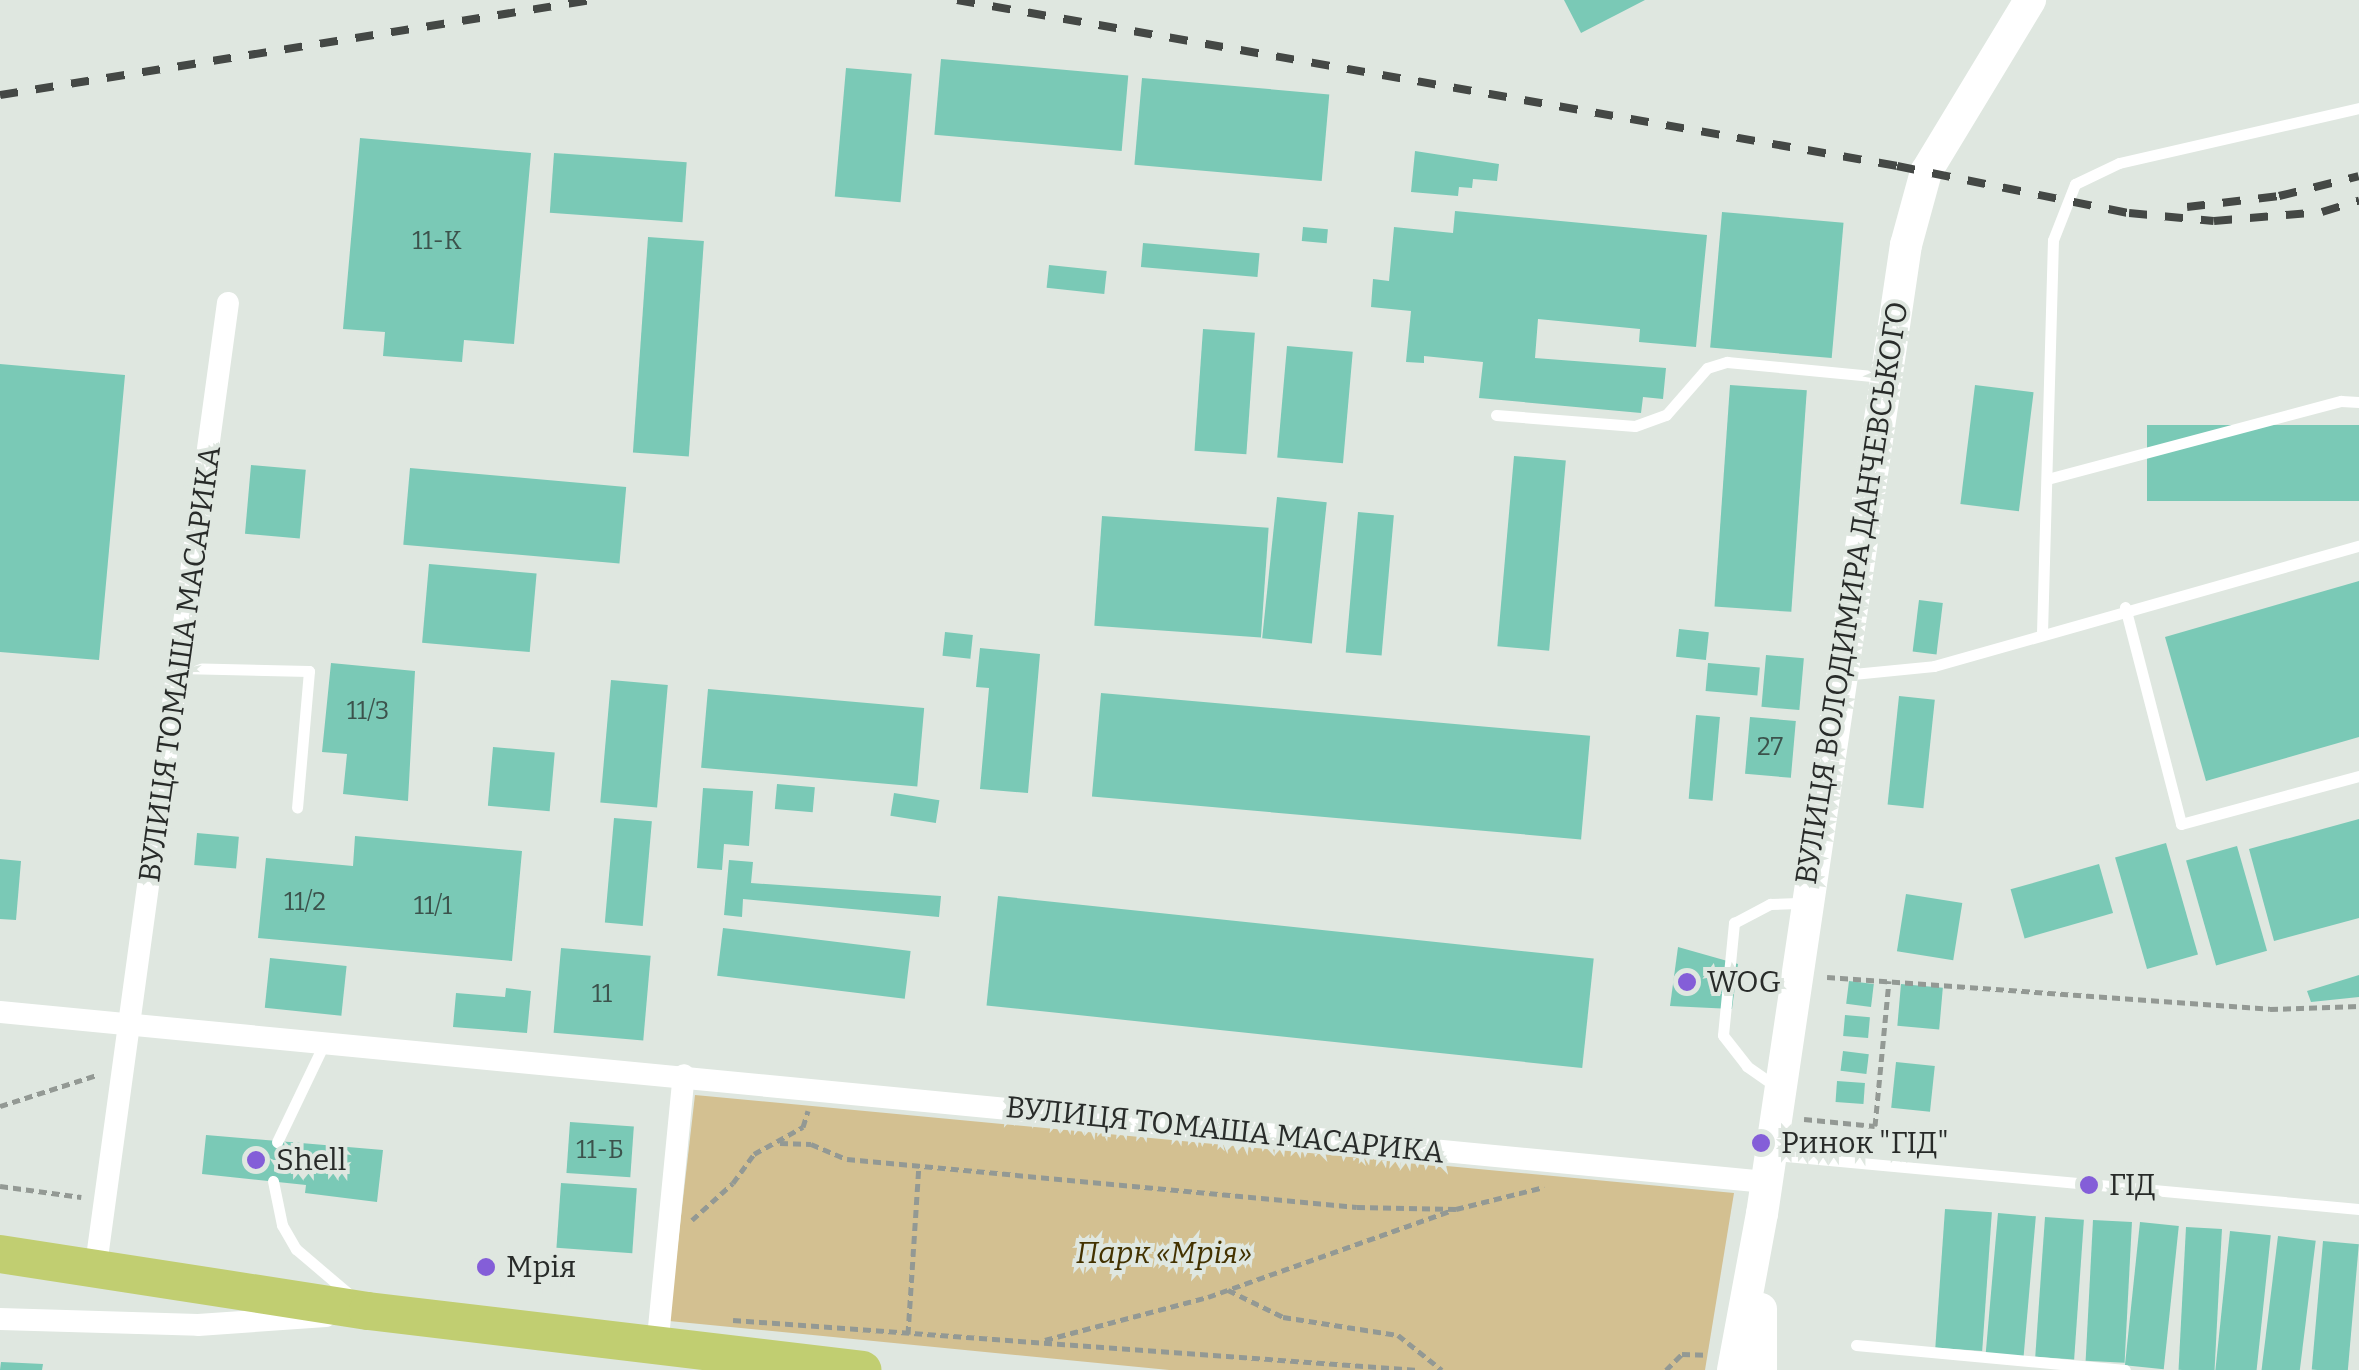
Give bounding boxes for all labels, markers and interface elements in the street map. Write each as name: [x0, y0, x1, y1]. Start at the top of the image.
house number: 11-К: [412, 226, 462, 256]
street label: ВУЛИЦЯ ВОЛОДИМИРА ДАНЧЕВСЬКОГО: [1788, 299, 1916, 887]
street label: ВУЛИЦЯ ТОМАША МАСАРИКА: [132, 444, 228, 884]
house number: 11/3: [347, 696, 389, 726]
house number: 27: [1757, 732, 1783, 762]
house number: 11/2: [284, 887, 326, 917]
house number: 11/1: [414, 891, 452, 921]
place label: WOG: [1707, 964, 1781, 1000]
marker: WOG: [1676, 971, 1698, 993]
house number: 11: [592, 979, 612, 1009]
street label: ВУЛИЦЯ ТОМАША МАСАРИКА: [1004, 1089, 1446, 1171]
place label: Ринок "ГІД": [1781, 1125, 1949, 1161]
marker: Ринок "ГІД": [1750, 1132, 1772, 1154]
house number: 11-Б: [576, 1135, 624, 1165]
place label: Shell: [276, 1142, 346, 1178]
marker: Shell: [245, 1149, 267, 1171]
place label: ГІД: [2109, 1167, 2156, 1203]
marker: ГІД: [2078, 1174, 2100, 1196]
park label: Парк «Мрія»: [1076, 1235, 1252, 1271]
place label: Мрія: [506, 1249, 576, 1285]
marker: Мрія: [475, 1256, 497, 1278]

